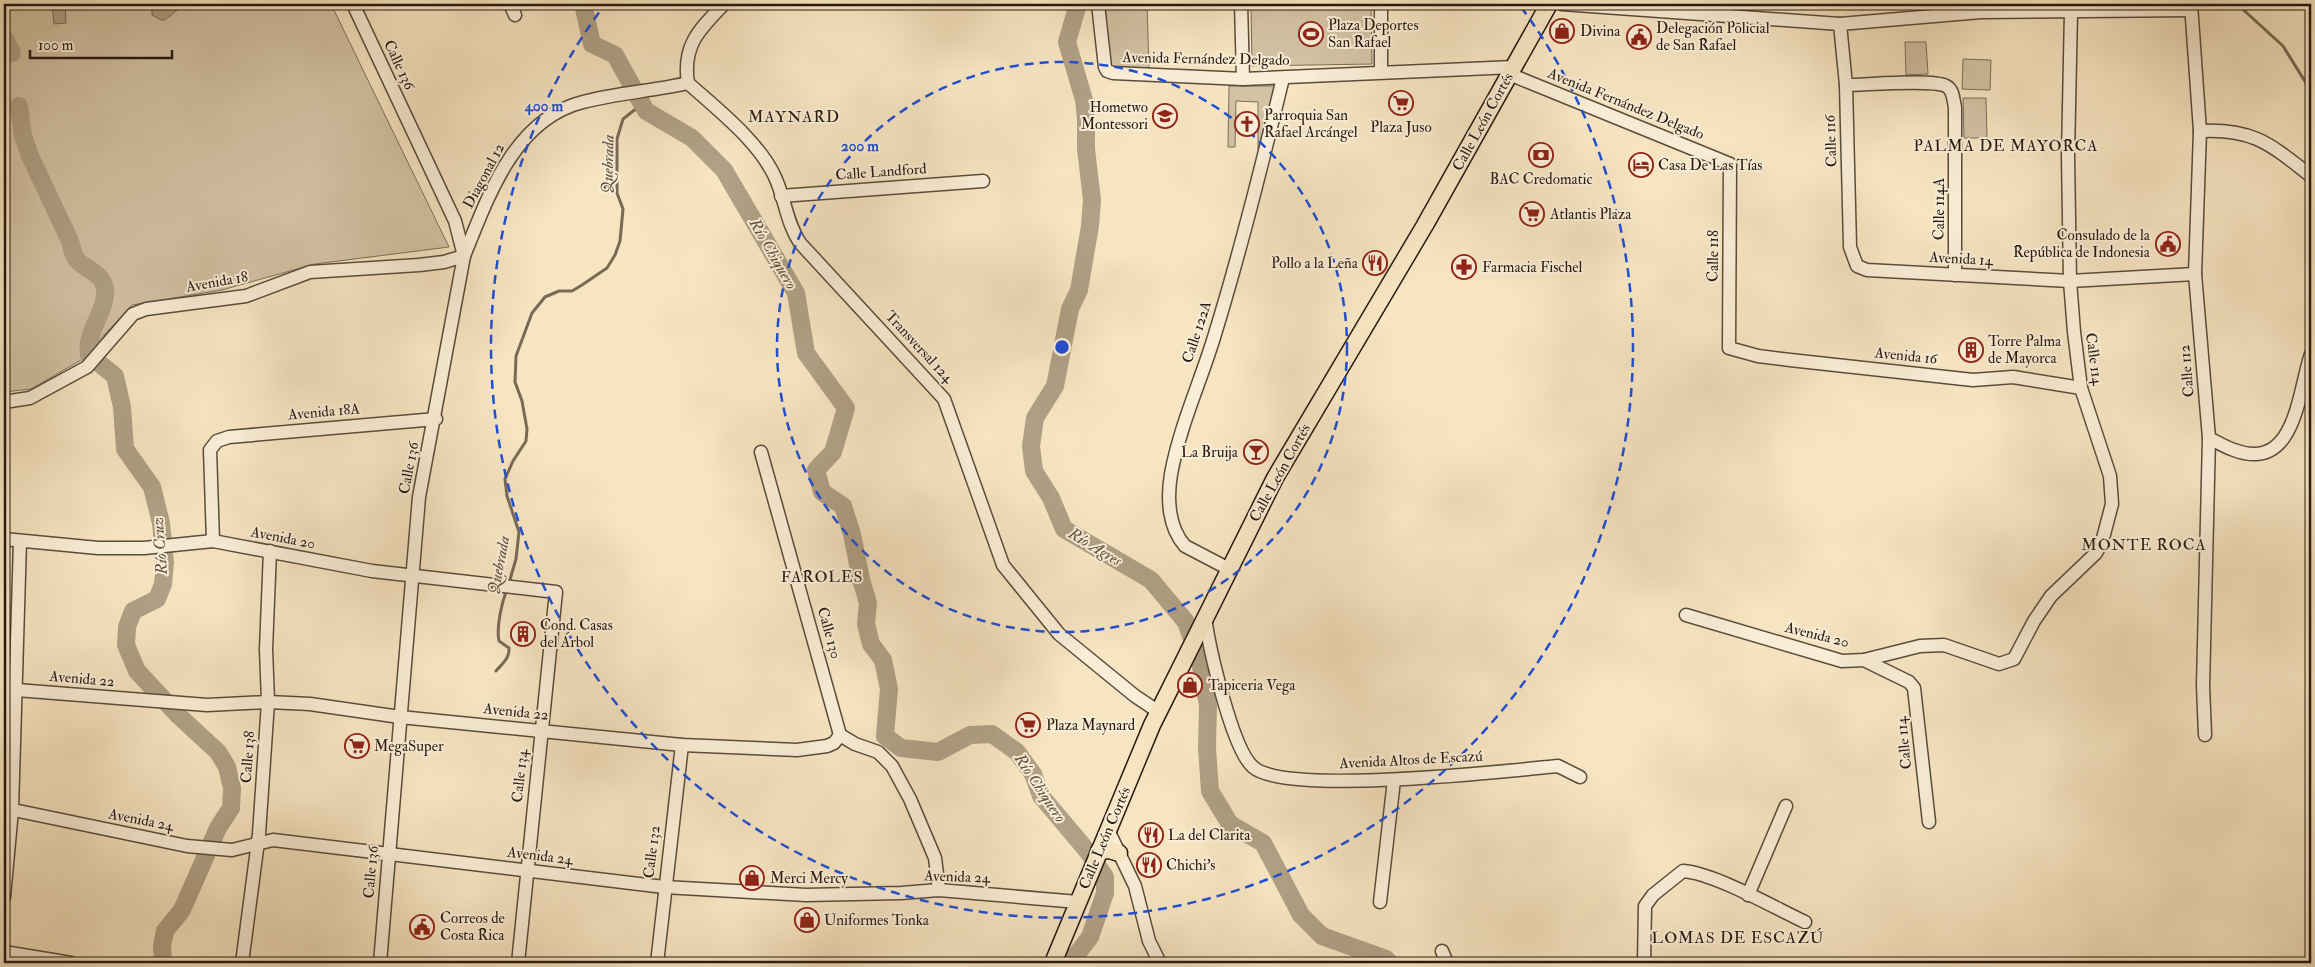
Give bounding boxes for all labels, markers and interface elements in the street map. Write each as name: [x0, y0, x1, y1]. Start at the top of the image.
place label: Plaza Deportes San Rafael: [1328, 16, 1419, 52]
shop icon: Divina: [1549, 18, 1575, 44]
place label: Delegación Policial de San Rafael: [1656, 19, 1770, 55]
sports icon: Plaza Deportes San Rafael: [1298, 21, 1324, 47]
place label: Divina: [1580, 22, 1621, 41]
public building icon: Delegación Policial de San Rafael: [1626, 24, 1652, 50]
scale bar: [30, 28, 172, 60]
text: 100 m: [38, 36, 74, 55]
street label: Calle 136: [379, 37, 419, 94]
street label: Avenida Fernández Delgado: [1121, 48, 1290, 70]
street label: Avenida Fernández Delgado: [1544, 64, 1707, 144]
street label: Calle León Cortés: [1448, 70, 1518, 174]
supermarket icon: Plaza Juso: [1388, 90, 1414, 116]
text: 400 m: [524, 97, 563, 116]
place label: Hometwo Montessori: [1081, 98, 1148, 134]
school or university icon: Hometwo Montessori: [1152, 103, 1178, 129]
place label: Parroquia San Rafael Arcángel: [1264, 106, 1358, 142]
district label: MAYNARD: [748, 107, 840, 127]
church icon: Parroquia San Rafael Arcángel: [1234, 111, 1260, 137]
street label: Calle 116: [1821, 113, 1841, 167]
place label: Plaza Juso: [1370, 118, 1432, 138]
water label: Quebrada: [597, 134, 619, 194]
district label: PALMA DE MAYORCA: [1914, 136, 2098, 156]
text: 200 m: [841, 137, 879, 156]
street label: Diagonal 12: [459, 140, 509, 212]
bank icon: BAC Credomatic: [1528, 142, 1554, 168]
hotel icon: Casa De Las Tías: [1628, 152, 1654, 178]
place label: Casa De Las Tías: [1658, 156, 1763, 175]
street label: Calle Landford: [835, 159, 928, 185]
place label: BAC Credomatic: [1489, 170, 1593, 189]
street label: Calle 114A: [1930, 177, 1949, 240]
supermarket icon: Atlantis Plaza: [1519, 201, 1545, 227]
place label: Atlantis Plaza: [1549, 205, 1632, 224]
water label: Río Chiquero: [744, 214, 801, 293]
place label: Consulado de la República de Indonesia: [2013, 226, 2151, 263]
street label: Calle 118: [1704, 230, 1723, 282]
public building icon: Consulado de la República de Indonesia: [2155, 231, 2181, 257]
street label: Avenida 14: [1928, 248, 1994, 270]
restaurant icon: Pollo a la Leña: [1362, 250, 1388, 276]
place label: Pollo a la Leña: [1271, 254, 1359, 273]
pharmacy icon: Farmacia Fischel: [1451, 254, 1477, 280]
place label: Farmacia Fischel: [1482, 258, 1583, 277]
street label: Avenida 18: [184, 267, 249, 297]
street label: Calle 122A: [1178, 298, 1216, 365]
street label: Transversal 124: [881, 307, 958, 388]
street label: Calle 114: [2081, 331, 2107, 387]
place label: Torre Palma de Mayorca: [1988, 332, 2062, 368]
building icon: Torre Palma de Mayorca: [1958, 337, 1984, 363]
centre of rings: [1053, 338, 1071, 356]
street label: Avenida 16: [1873, 343, 1940, 369]
street label: Calle 112: [2175, 344, 2199, 398]
street label: Avenida 18A: [286, 399, 361, 425]
street label: Calle León Cortés: [1245, 421, 1315, 525]
street label: Calle 136: [395, 439, 424, 496]
bar icon: La Bruija: [1243, 439, 1269, 465]
place label: La Bruija: [1181, 443, 1239, 462]
water label: Río Cruz: [148, 517, 172, 576]
street label: Avenida 20: [248, 522, 317, 554]
water label: Río Agres: [1064, 523, 1126, 571]
water label: Quebrada: [484, 534, 514, 596]
district label: MONTE ROCA: [2081, 535, 2207, 555]
district label: FAROLES: [781, 567, 863, 587]
street label: Calle 130: [813, 605, 845, 661]
place label: Cond. Casas del Árbol: [540, 616, 613, 652]
street label: Avenida 20: [1782, 618, 1851, 652]
building icon: Cond. Casas del Árbol: [510, 621, 536, 647]
street label: Avenida 22: [48, 667, 116, 691]
shop icon: Tapiceria Vega: [1177, 672, 1203, 698]
place label: Tapiceria Vega: [1208, 676, 1296, 696]
street label: Avenida 22: [482, 699, 550, 725]
supermarket icon: Plaza Maynard: [1015, 712, 1041, 738]
street label: Calle 114: [1892, 715, 1916, 770]
place label: Plaza Maynard: [1046, 716, 1136, 735]
street label: Calle 138: [237, 730, 259, 784]
supermarket icon: MegaSuper: [344, 733, 370, 759]
place label: MegaSuper: [374, 737, 444, 757]
street label: Avenida Altos de Escazú: [1338, 747, 1483, 773]
street label: Calle 134: [508, 748, 532, 804]
water label: Río Chiquero: [1009, 749, 1070, 826]
street label: Calle León Cortés: [1075, 784, 1135, 892]
street label: Avenida 24: [106, 804, 176, 836]
restaurant icon: La del Clarita: [1138, 822, 1164, 848]
street label: Calle 132: [639, 824, 665, 879]
place label: La del Clarita: [1168, 826, 1251, 845]
street label: Avenida 24: [505, 842, 575, 870]
street label: Calle 136: [359, 843, 383, 899]
restaurant icon: Chichi's: [1136, 852, 1162, 878]
place label: Chichi's: [1166, 856, 1215, 875]
shop icon: Merci Mercy: [739, 865, 765, 891]
street label: Avenida 24: [923, 866, 991, 888]
place label: Merci Mercy: [770, 869, 848, 888]
shop icon: Uniformes Tonka: [794, 907, 820, 933]
place label: Correos de Costa Rica: [440, 909, 505, 945]
place label: Uniformes Tonka: [824, 911, 930, 930]
public building icon: Correos de Costa Rica: [409, 914, 435, 940]
district label: LOMAS DE ESCAZÚ: [1652, 927, 1824, 948]

